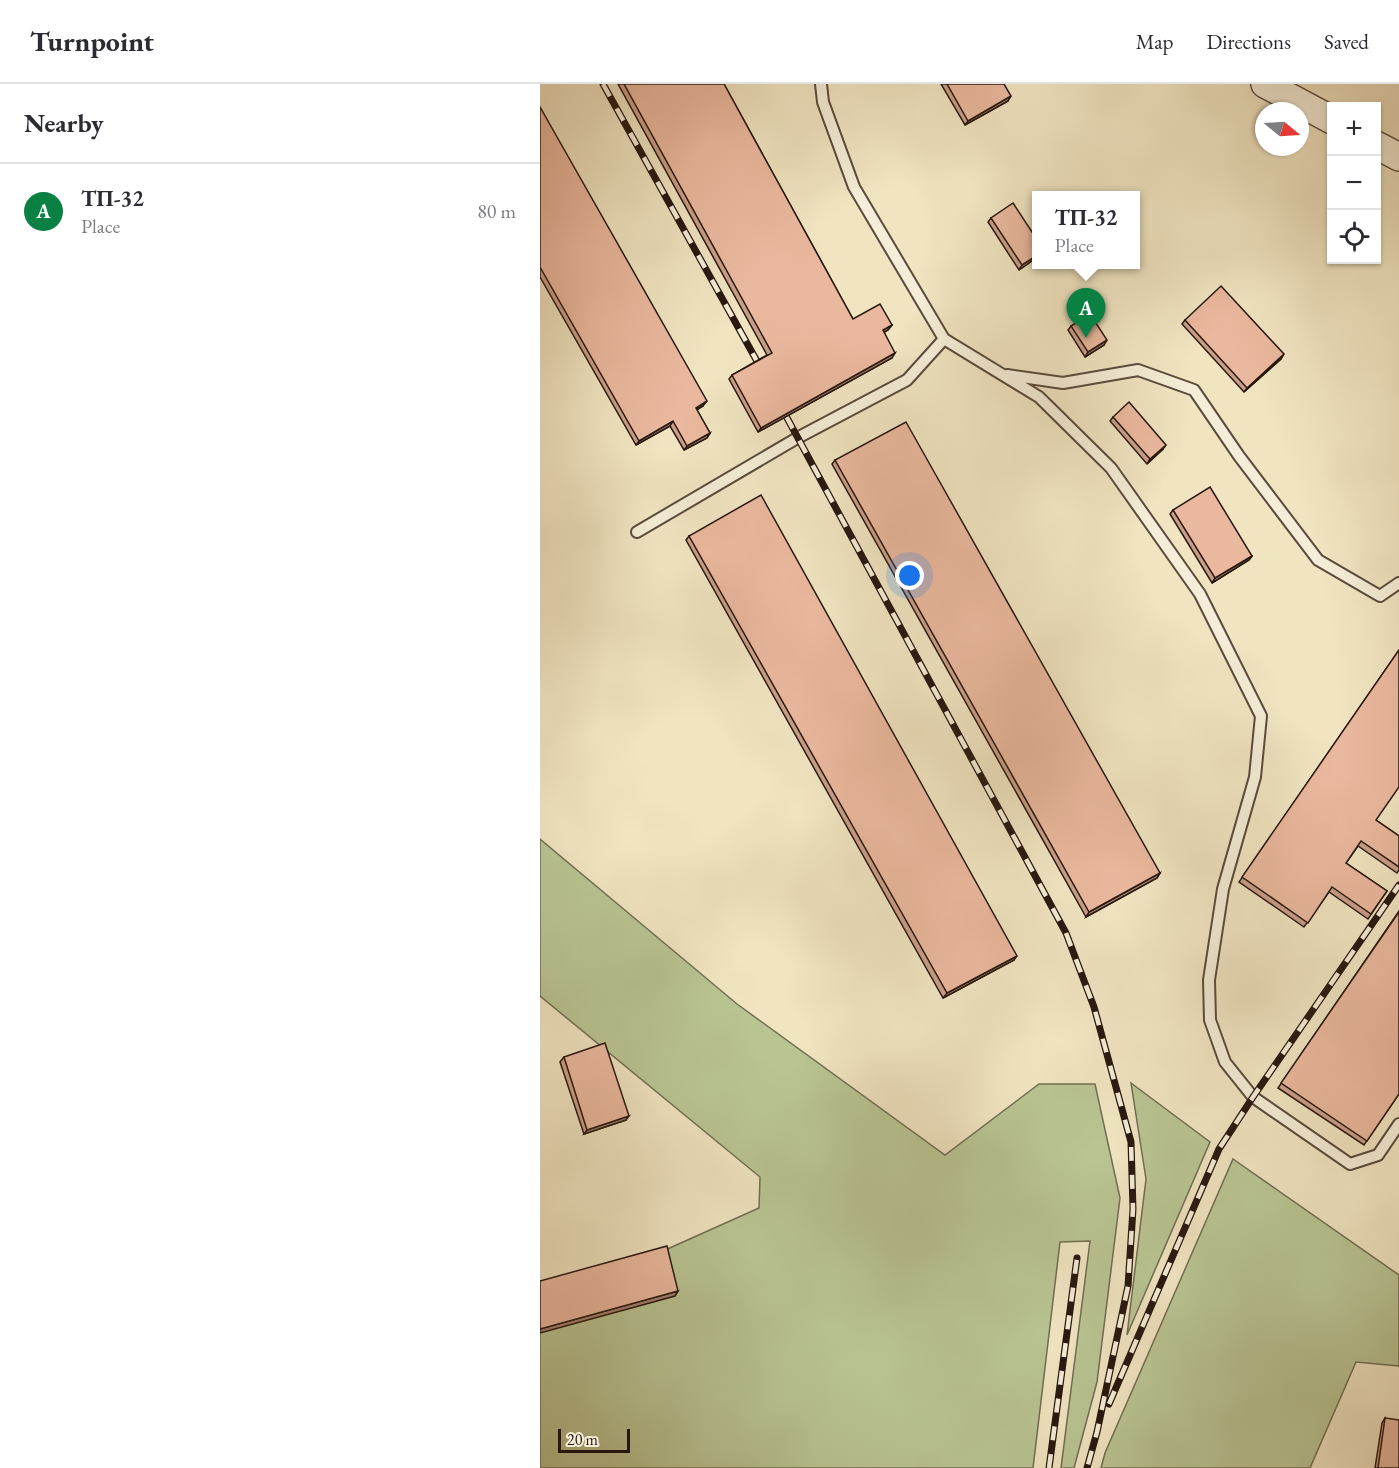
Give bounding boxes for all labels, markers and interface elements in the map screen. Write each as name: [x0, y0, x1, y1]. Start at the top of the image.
text: Turnpoint: [30, 23, 154, 59]
text: Map: [1136, 28, 1173, 55]
text: Directions: [1206, 28, 1291, 55]
text: Saved: [1324, 28, 1369, 55]
north arrow: [1255, 102, 1309, 156]
map controls: [1327, 102, 1381, 264]
button: +: [1327, 102, 1381, 156]
text: Nearby: [24, 106, 104, 140]
button: −: [1327, 156, 1381, 210]
text: ТП-32: [81, 184, 144, 213]
popup: [1032, 191, 1140, 269]
text: A: [36, 198, 51, 224]
text: 80 m: [477, 198, 516, 224]
text: ТП-32: [1055, 203, 1117, 232]
button: locate: [1327, 210, 1381, 264]
text: Place: [81, 213, 120, 239]
text: Place: [1055, 232, 1094, 258]
pin: A: [1066, 288, 1106, 338]
your location: [895, 561, 924, 590]
scale bar: [558, 1426, 630, 1454]
text: 20 m: [567, 1429, 598, 1450]

